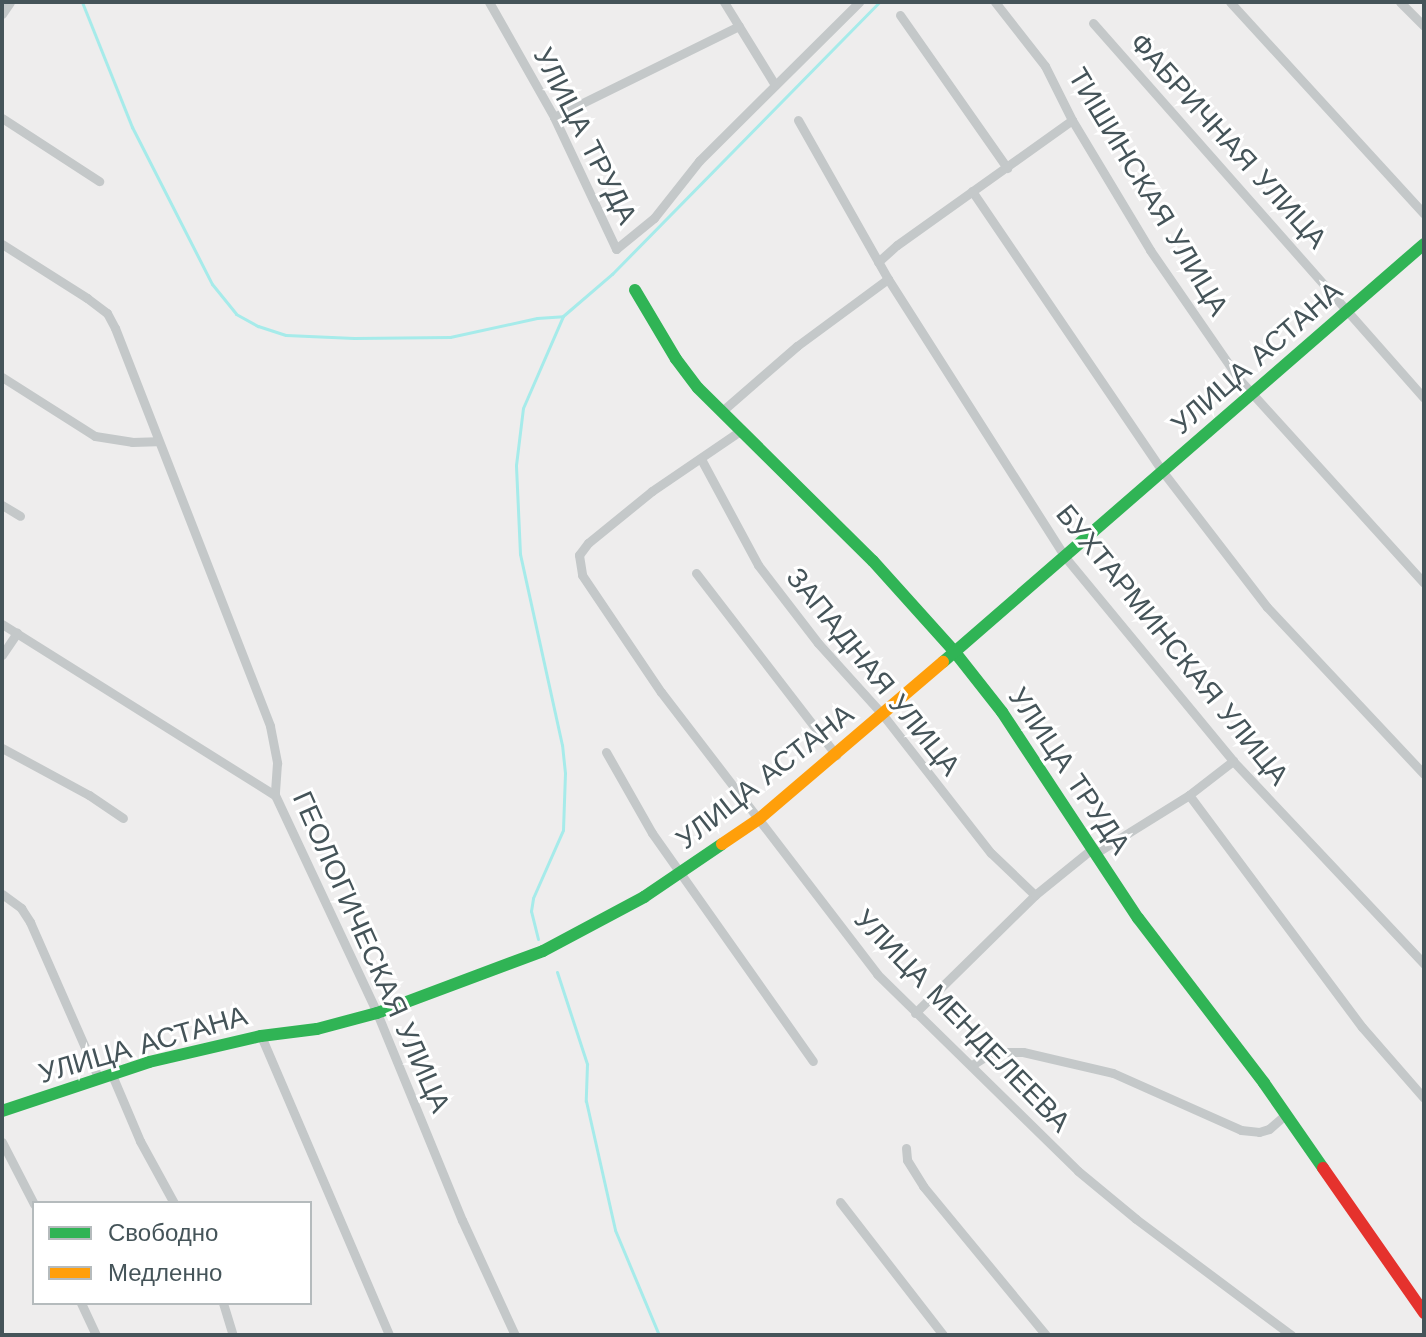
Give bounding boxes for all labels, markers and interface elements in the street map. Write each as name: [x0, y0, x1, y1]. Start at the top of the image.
street label: ФАБРИЧНАЯ УЛИЦА: [1122, 26, 1334, 256]
street label: УЛИЦА ТРУДА: [526, 42, 644, 230]
street label: ТИШИНСКАЯ УЛИЦА: [1061, 62, 1235, 322]
street label: УЛИЦА АСТАНА: [1165, 275, 1349, 441]
street label: БУХТАРМИНСКАЯ УЛИЦА: [1049, 498, 1295, 792]
street label: ЗАПАДНАЯ УЛИЦА: [779, 561, 967, 783]
street label: УЛИЦА ТРУДА: [1001, 681, 1137, 861]
street label: УЛИЦА АСТАНА: [670, 697, 860, 857]
street label: ГЕОЛОГИЧЕСКАЯ УЛИЦА: [285, 786, 457, 1118]
street label: УЛИЦА МЕНДЕЛЕЕВА: [847, 903, 1077, 1139]
street label: УЛИЦА АСТАНА: [35, 999, 251, 1091]
legend: [32, 1201, 312, 1305]
text: Свободно: [108, 1219, 218, 1247]
text: Медленно: [108, 1259, 222, 1287]

